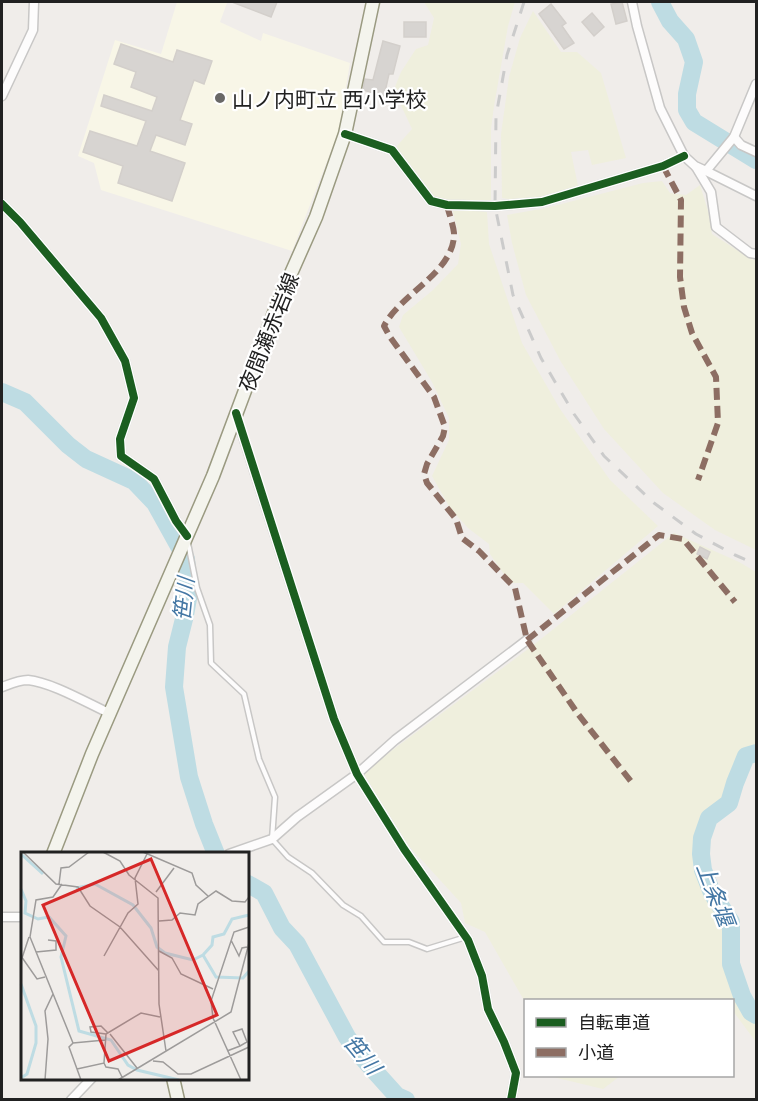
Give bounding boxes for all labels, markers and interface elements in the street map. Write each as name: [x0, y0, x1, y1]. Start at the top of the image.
place label: 山ノ内町立 西小学校: [232, 86, 426, 111]
marker: 山ノ内町立 西小学校: [213, 91, 227, 105]
street label: 夜間瀬赤岩線: [233, 269, 303, 395]
water label: 笹川: [167, 574, 199, 622]
inset map: [21, 852, 249, 1080]
water label: 上条堰: [692, 858, 742, 933]
legend: [524, 999, 734, 1077]
text: 自転車道: [578, 1011, 650, 1033]
water label: 笹川: [339, 1028, 389, 1081]
text: 小道: [578, 1041, 614, 1063]

